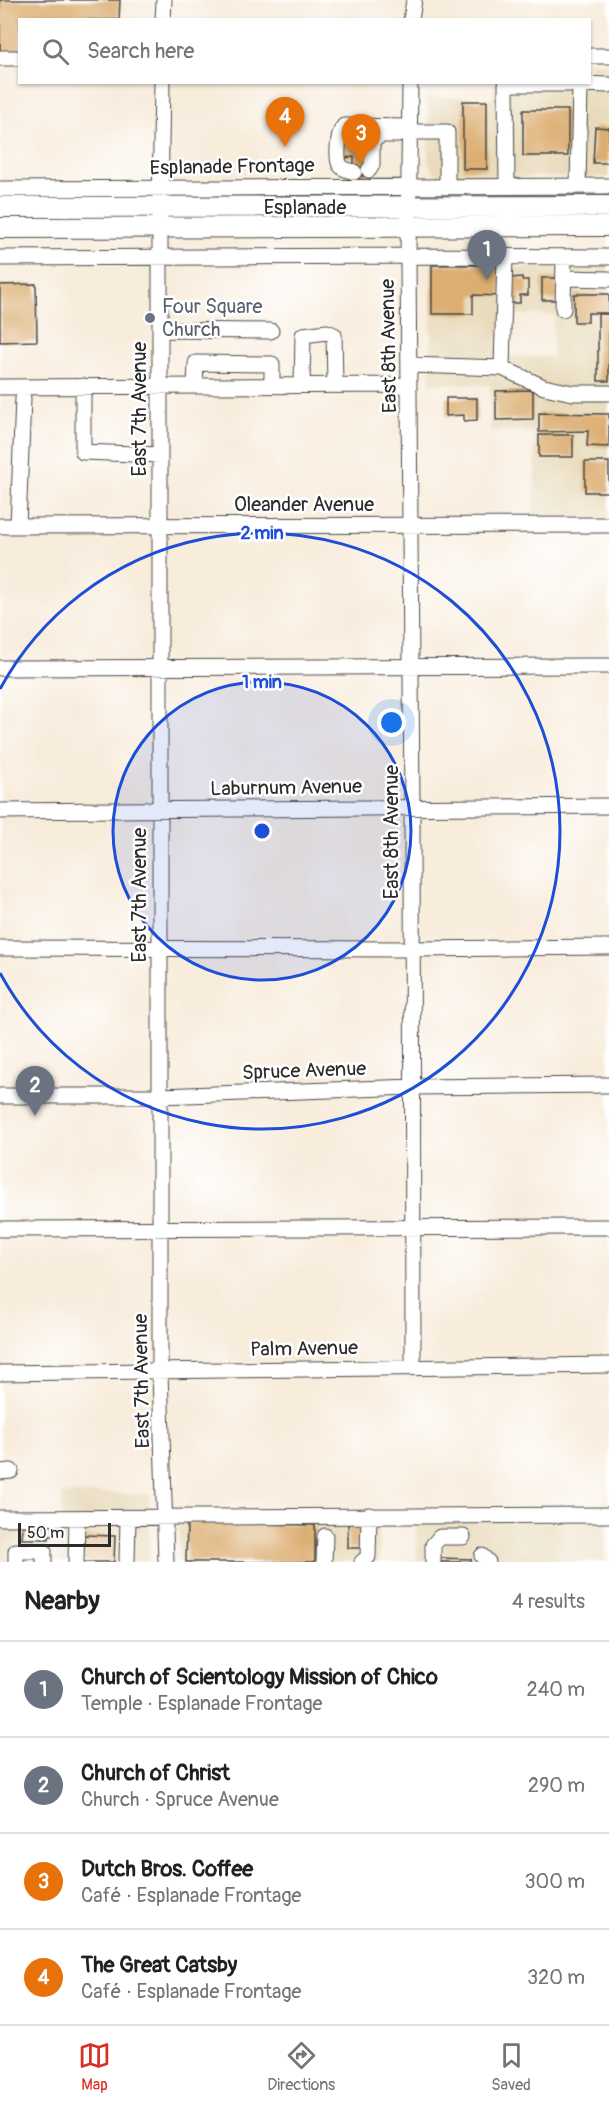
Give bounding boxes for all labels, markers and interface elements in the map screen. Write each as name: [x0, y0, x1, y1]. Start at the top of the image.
search box: [18, 18, 591, 84]
icon: search: [39, 35, 72, 68]
text: Search here: [87, 37, 194, 65]
pin: 4: [266, 98, 304, 147]
pin: 3: [342, 114, 380, 164]
street label: Esplanade Frontage: [149, 153, 315, 180]
street label: Esplanade: [264, 195, 346, 220]
pin: 1: [468, 230, 506, 280]
street label: East 8th Avenue: [375, 278, 402, 413]
place label: Four Square Church: [162, 294, 262, 342]
marker: Four Square Church: [143, 311, 157, 325]
street label: East 7th Avenue: [127, 341, 152, 476]
street label: Oleander Avenue: [234, 492, 374, 517]
text: 2 min: [240, 522, 284, 545]
text: 1 min: [242, 671, 282, 694]
your location: [377, 708, 406, 737]
street label: East 8th Avenue: [379, 765, 404, 899]
street label: Laburnum Avenue: [210, 774, 362, 801]
centre of rings: [252, 821, 272, 841]
street label: East 7th Avenue: [127, 827, 152, 962]
street label: Spruce Avenue: [242, 1056, 367, 1085]
pin: 2: [15, 1066, 54, 1116]
street label: East 7th Avenue: [128, 1313, 155, 1449]
street label: Palm Avenue: [250, 1335, 358, 1362]
scale bar: [18, 1520, 111, 1548]
text: 50 m: [27, 1523, 64, 1543]
text: Nearby: [24, 1585, 100, 1617]
text: 4 results: [512, 1589, 585, 1614]
text: Church of Scientology Mission of Chico: [81, 1663, 438, 1691]
text: 1: [40, 1677, 47, 1702]
text: 240 m: [526, 1677, 585, 1702]
text: Temple · Esplanade Frontage: [81, 1691, 322, 1716]
text: Church of Christ: [81, 1759, 230, 1787]
text: 2: [38, 1773, 49, 1798]
text: 290 m: [528, 1773, 585, 1798]
text: Church · Spruce Avenue: [81, 1787, 279, 1812]
text: Dutch Bros. Coffee: [81, 1855, 253, 1883]
text: 3: [38, 1869, 49, 1894]
text: 300 m: [524, 1869, 585, 1894]
text: Café · Esplanade Frontage: [81, 1883, 301, 1908]
text: The Great Catsby: [81, 1951, 237, 1979]
text: 4: [38, 1965, 49, 1990]
text: 320 m: [527, 1965, 585, 1990]
text: Café · Esplanade Frontage: [81, 1979, 301, 2004]
tab: Map: [78, 2039, 111, 2095]
tab: Directions: [267, 2039, 335, 2095]
tab: Saved: [491, 2039, 531, 2095]

